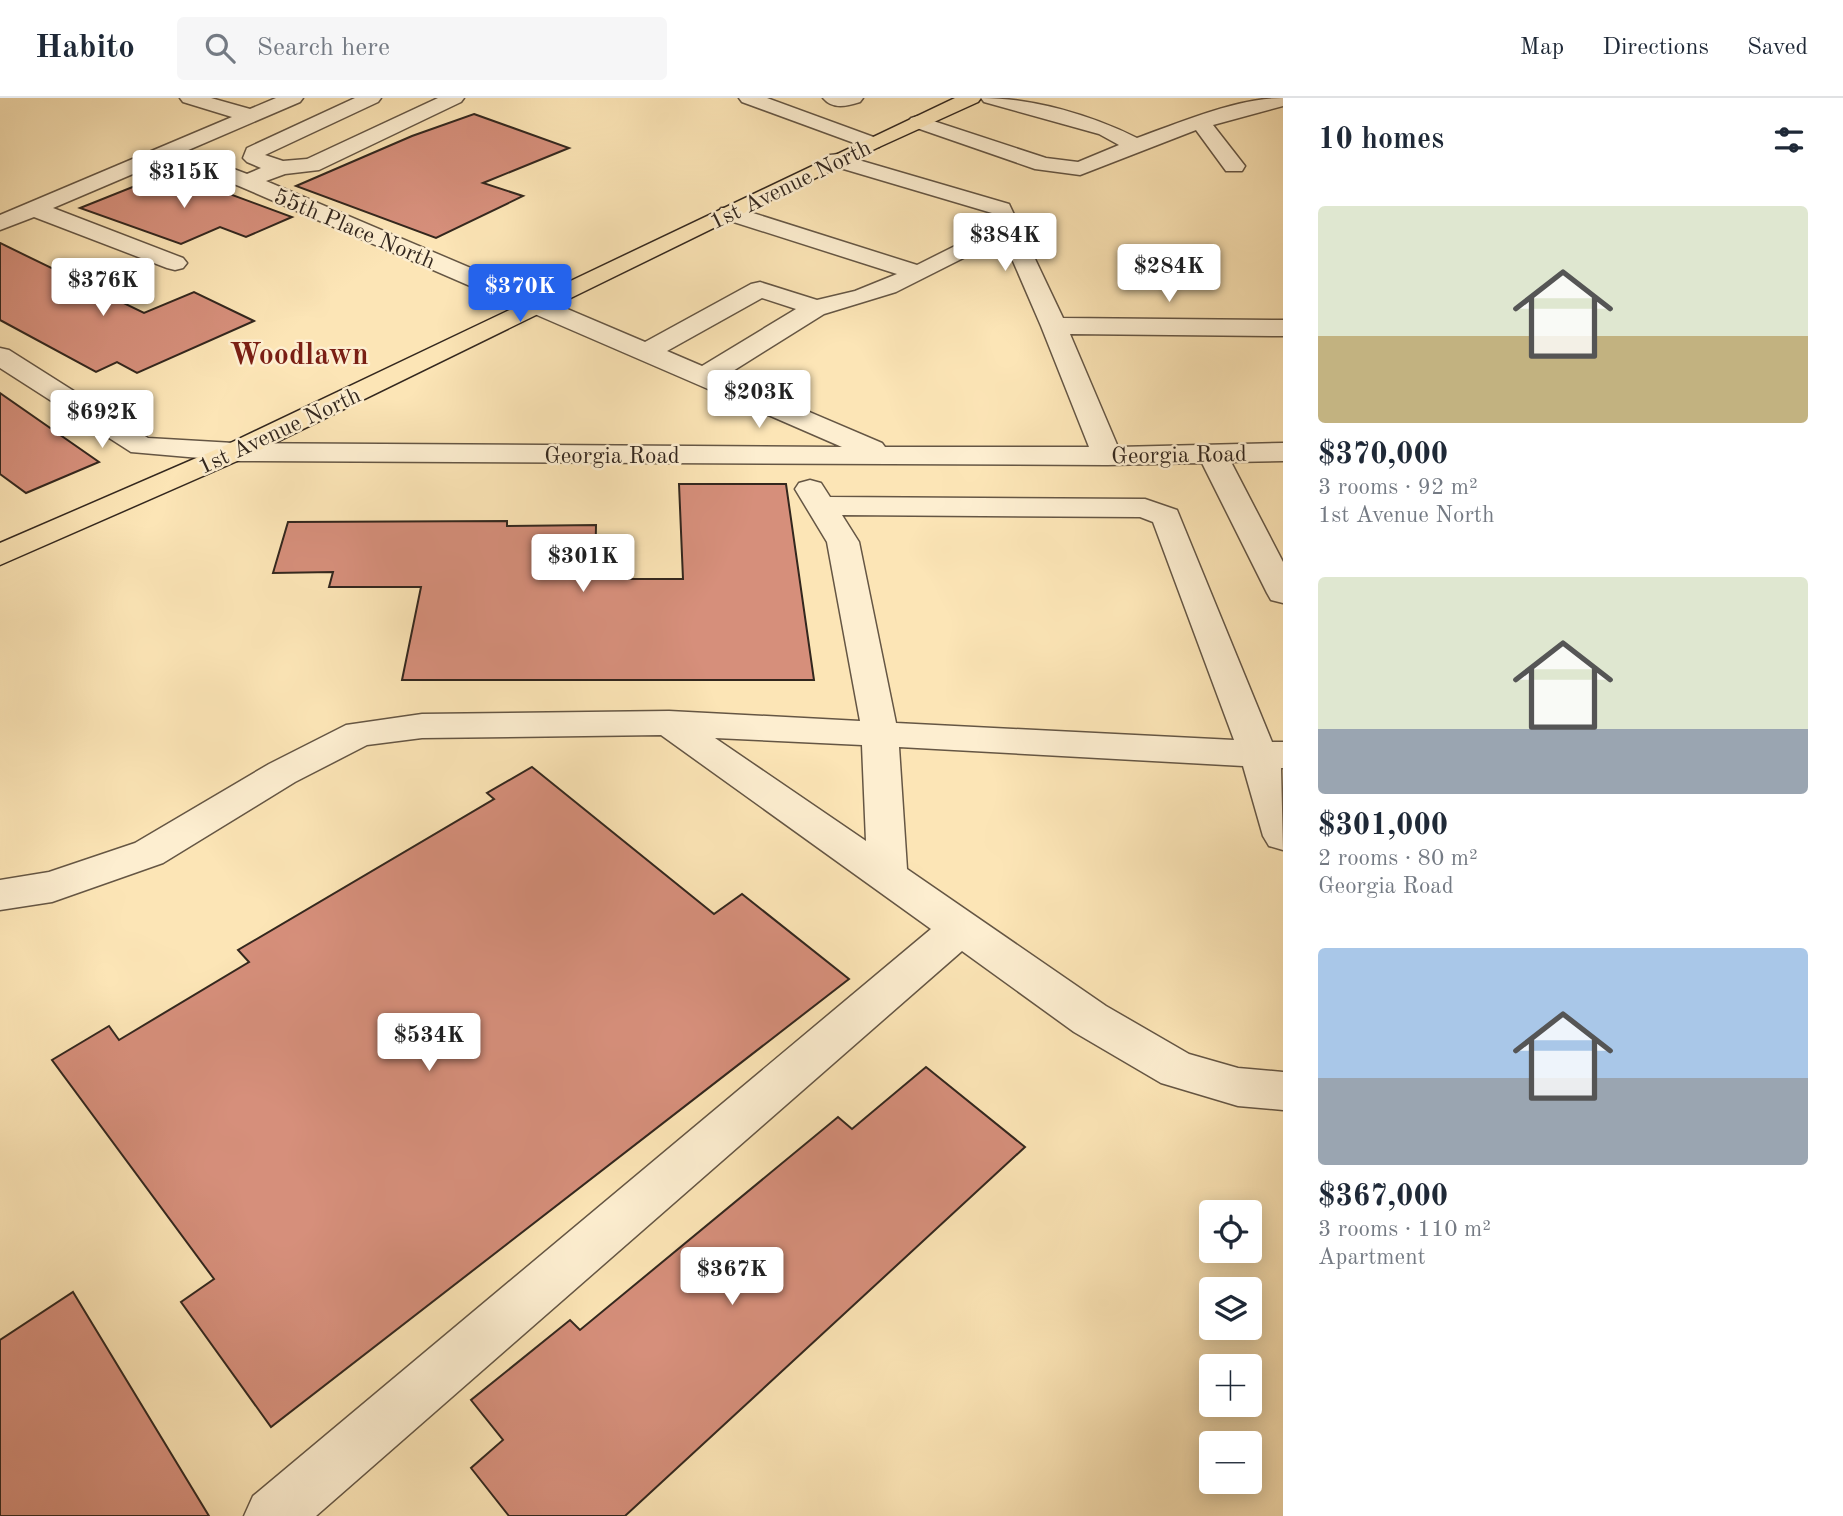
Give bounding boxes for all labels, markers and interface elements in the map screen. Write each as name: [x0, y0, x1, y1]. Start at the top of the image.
search box: [177, 17, 667, 80]
icon: search: [201, 29, 239, 67]
text: Habito: [35, 32, 135, 65]
text: Search here: [257, 35, 390, 61]
text: Map: [1520, 36, 1564, 60]
text: Directions: [1602, 36, 1709, 60]
text: Saved: [1747, 36, 1808, 60]
icon: filters: [1770, 121, 1808, 159]
text: 10 homes: [1318, 125, 1444, 155]
street label: 1st Avenue North: [706, 136, 875, 234]
pin: $315K: [135, 150, 233, 210]
text: $315K: [148, 161, 220, 184]
street label: 55th Place North: [270, 185, 439, 274]
pin: $384K: [956, 214, 1054, 273]
text: $384K: [969, 224, 1041, 247]
pin: $284K: [1120, 244, 1218, 304]
icon: home: [1500, 251, 1626, 377]
text: $284K: [1133, 255, 1205, 278]
pin: $376K: [54, 258, 152, 318]
pin: $370K: [471, 264, 569, 324]
text: $376K: [67, 269, 139, 292]
text: $370K: [484, 275, 556, 298]
district label: Woodlawn: [229, 341, 369, 371]
pin: $203K: [710, 370, 808, 430]
text: $203K: [723, 381, 795, 404]
street label: 1st Avenue North: [195, 384, 364, 479]
pin: $692K: [53, 390, 151, 450]
text: $692K: [66, 401, 138, 424]
text: $370,000: [1318, 440, 1448, 470]
street label: Georgia Road: [1111, 443, 1247, 468]
street label: Georgia Road: [544, 445, 680, 468]
text: 3 rooms · 92 m²: [1318, 476, 1478, 499]
text: 1st Avenue North: [1318, 504, 1494, 527]
pin: $301K: [534, 534, 632, 594]
text: $301K: [547, 545, 619, 568]
icon: home: [1500, 622, 1626, 748]
text: $301,000: [1318, 811, 1448, 841]
text: 2 rooms · 80 m²: [1318, 847, 1478, 870]
text: Georgia Road: [1318, 875, 1454, 898]
icon: home: [1500, 993, 1626, 1119]
pin: $534K: [380, 1014, 478, 1073]
text: $534K: [393, 1024, 465, 1047]
text: $367,000: [1318, 1182, 1448, 1212]
map controls: [1199, 1200, 1262, 1494]
button: locate: [1199, 1200, 1262, 1263]
text: 3 rooms · 110 m²: [1318, 1218, 1491, 1241]
text: Apartment: [1318, 1246, 1426, 1269]
pin: $367K: [683, 1248, 781, 1307]
text: $367K: [696, 1258, 768, 1281]
button: layers: [1199, 1277, 1262, 1340]
button: +: [1199, 1354, 1262, 1417]
button: −: [1199, 1431, 1262, 1494]

